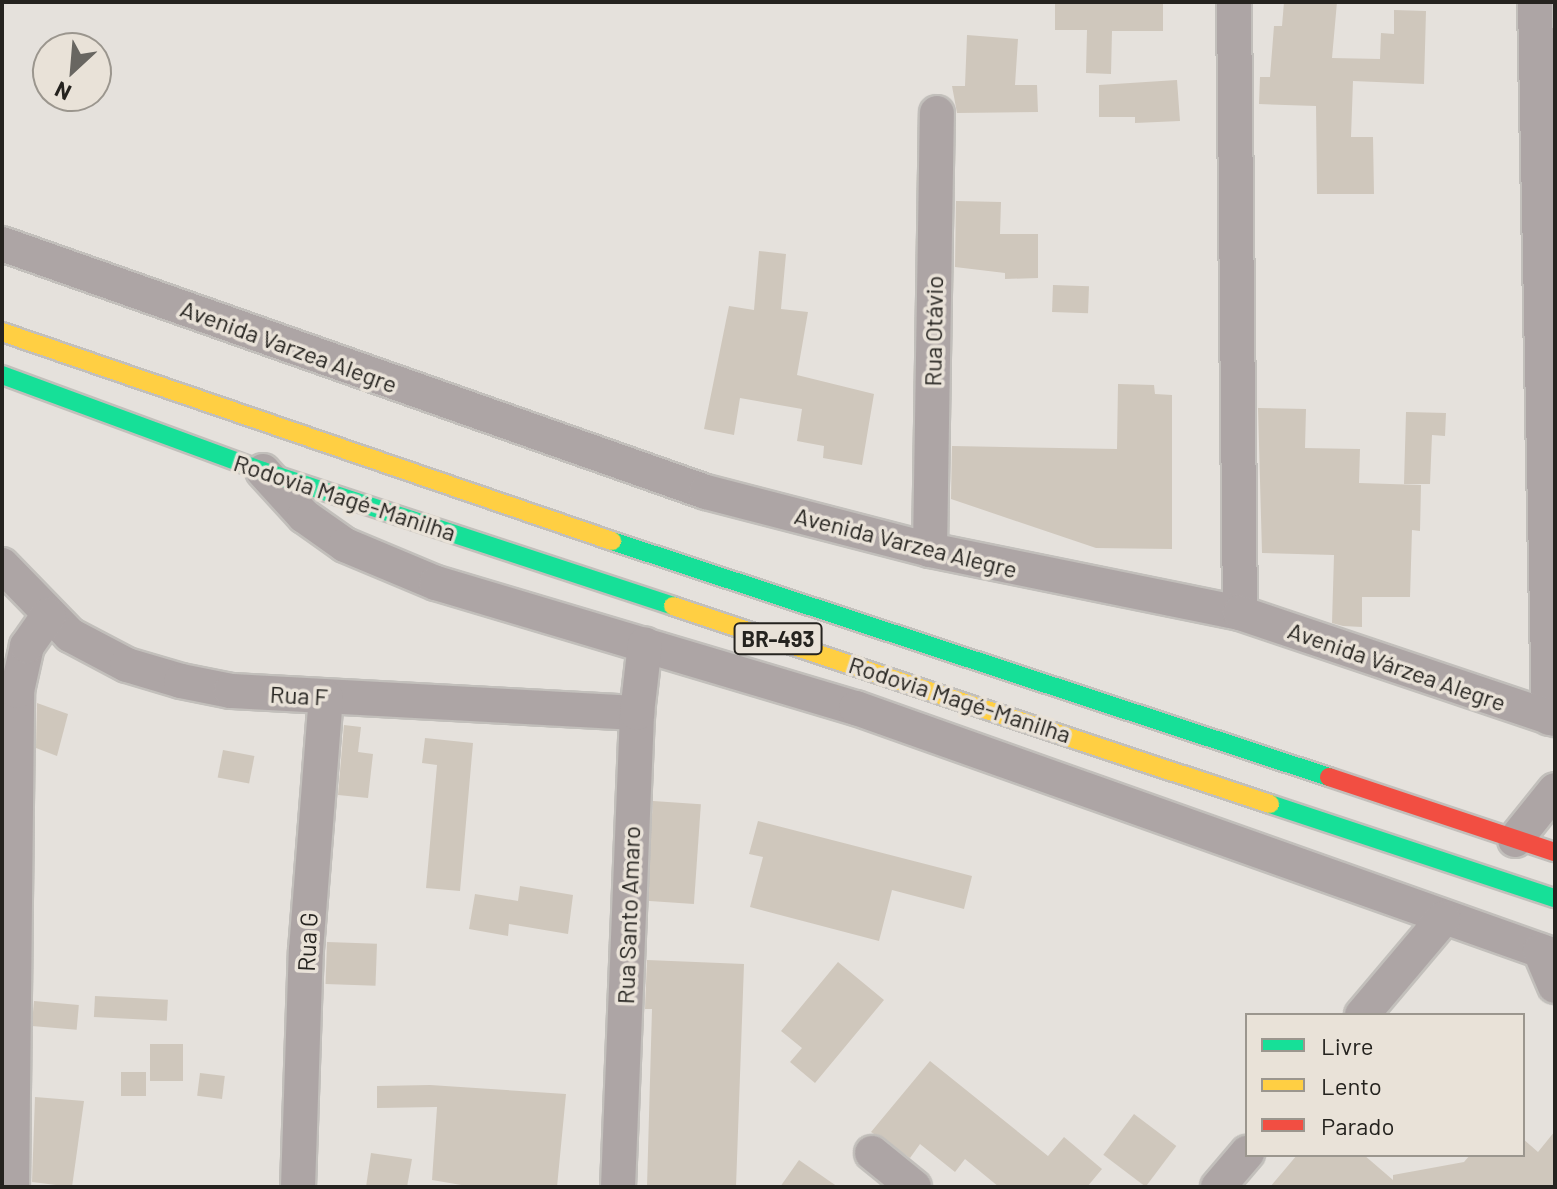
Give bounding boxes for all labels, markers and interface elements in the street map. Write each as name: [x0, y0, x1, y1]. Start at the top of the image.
north arrow: [32, 32, 112, 112]
text: N: [50, 77, 75, 107]
street label: Rua Otávio: [918, 275, 948, 387]
street label: Avenida Varzea Alegre: [177, 293, 401, 399]
street label: Rodovia Magé-Manilha: [230, 448, 460, 546]
street label: Avenida Varzea Alegre: [792, 500, 1020, 584]
street label: Avenida Várzea Alegre: [1284, 615, 1510, 717]
road number: BR-493: [732, 621, 824, 657]
street label: Rodovia Magé-Manilha: [845, 650, 1075, 748]
street label: Rua F: [269, 679, 329, 711]
street label: Rua Santo Amaro: [610, 825, 646, 1005]
street label: Rua G: [291, 912, 323, 972]
legend: [1245, 1013, 1525, 1157]
text: Livre: [1321, 1031, 1374, 1060]
text: Lento: [1321, 1071, 1382, 1100]
text: Parado: [1321, 1111, 1395, 1140]

